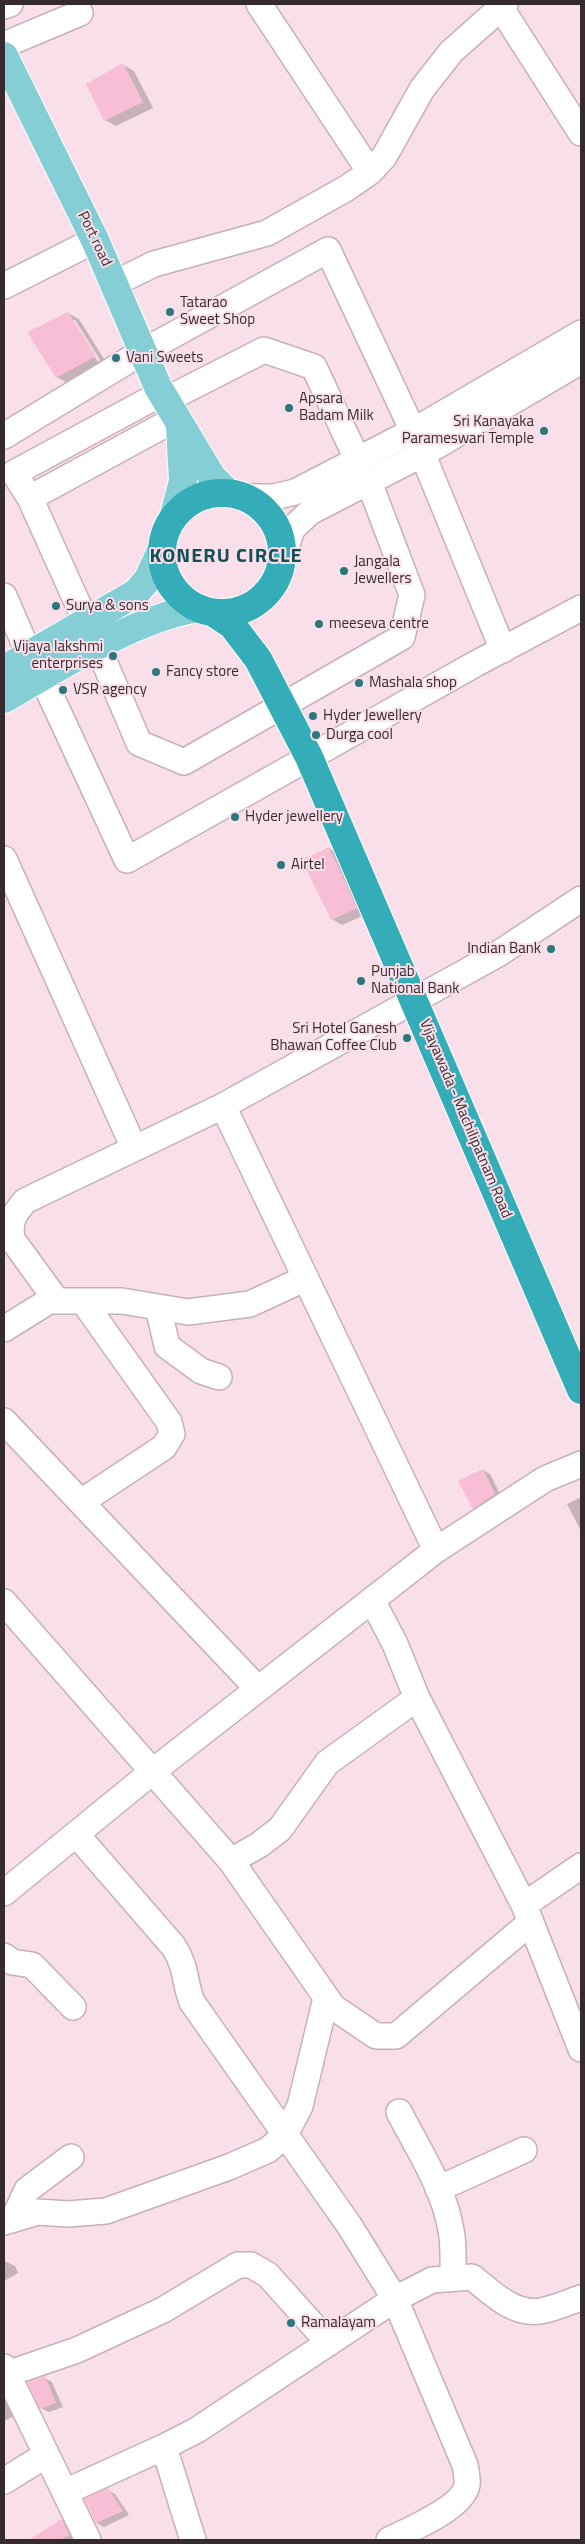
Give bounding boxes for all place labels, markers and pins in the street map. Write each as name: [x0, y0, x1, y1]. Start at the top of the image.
place label: Tatarao Sweet Shop: [180, 294, 255, 329]
marker: Tatarao Sweet Shop: [164, 306, 176, 318]
place label: Vani Sweets: [126, 349, 203, 367]
marker: Vani Sweets: [110, 352, 122, 364]
place label: Apsara Badam Milk: [299, 390, 374, 425]
marker: Apsara Badam Milk: [283, 402, 295, 414]
place label: Sri Kanayaka Parameswari Temple: [402, 413, 534, 448]
marker: Sri Kanayaka Parameswari Temple: [538, 425, 550, 437]
place label: Jangala Jewellers: [354, 553, 411, 588]
marker: Jangala Jewellers: [338, 565, 350, 577]
place label: Surya & sons: [66, 597, 149, 615]
marker: Surya & sons: [50, 600, 62, 612]
place label: meeseva centre: [329, 615, 429, 633]
marker: meeseva centre: [313, 618, 325, 630]
place label: Vijaya lakshmi enterprises: [13, 638, 103, 673]
marker: Vijaya lakshmi enterprises: [107, 650, 119, 662]
place label: Fancy store: [166, 663, 239, 681]
marker: Fancy store: [150, 666, 162, 678]
place label: Mashala shop: [369, 674, 457, 692]
marker: Mashala shop: [353, 677, 365, 689]
place label: VSR agency: [73, 681, 147, 699]
marker: VSR agency: [57, 684, 69, 696]
place label: Hyder Jewellery: [323, 707, 422, 725]
marker: Hyder Jewellery: [307, 710, 319, 722]
place label: Durga cool: [326, 726, 393, 744]
marker: Durga cool: [310, 729, 322, 741]
place label: Hyder jewellery: [245, 808, 343, 826]
marker: Hyder jewellery: [229, 811, 241, 823]
place label: Airtel: [291, 856, 325, 874]
marker: Airtel: [275, 859, 287, 871]
place label: Indian Bank: [467, 940, 541, 958]
marker: Indian Bank: [545, 943, 557, 955]
place label: Punjab National Bank: [371, 963, 459, 998]
marker: Punjab National Bank: [355, 975, 367, 987]
place label: Sri Hotel Ganesh Bhawan Coffee Club: [270, 1020, 397, 1055]
marker: Sri Hotel Ganesh Bhawan Coffee Club: [401, 1032, 413, 1044]
place label: Ramalayam: [301, 2314, 376, 2332]
marker: Ramalayam: [285, 2317, 297, 2329]

